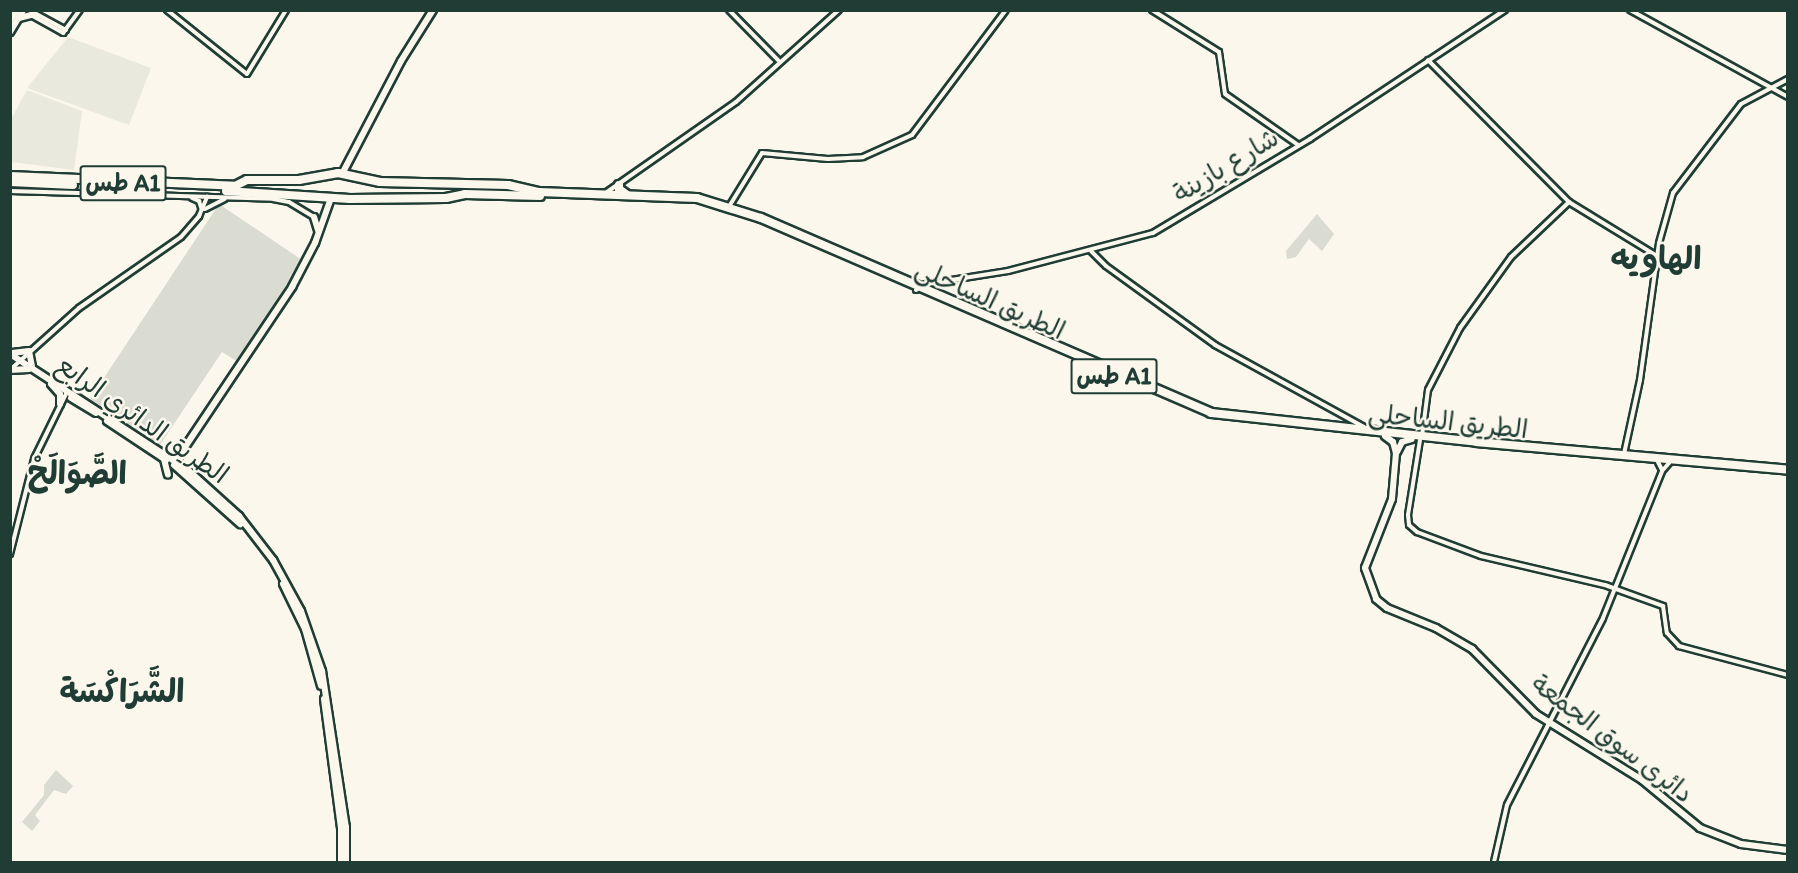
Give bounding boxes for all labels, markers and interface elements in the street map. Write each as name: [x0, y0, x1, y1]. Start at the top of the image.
street label: شارع بازينة: [1168, 122, 1284, 210]
road number: طس A1: [80, 162, 166, 204]
district label: الهاويه: [1611, 239, 1701, 277]
street label: الطريق الساحلى: [910, 253, 1070, 347]
street label: الطريق الدائري الرابع: [50, 349, 234, 491]
road number: طس A1: [1070, 355, 1158, 397]
street label: الطريق الساحلى: [1367, 398, 1529, 446]
district label: الصَّوَالَحْ: [27, 454, 127, 492]
street label: دائرى سوق الجمعة: [1525, 668, 1699, 810]
district label: الشَّرَاكْسَة: [60, 672, 184, 710]

